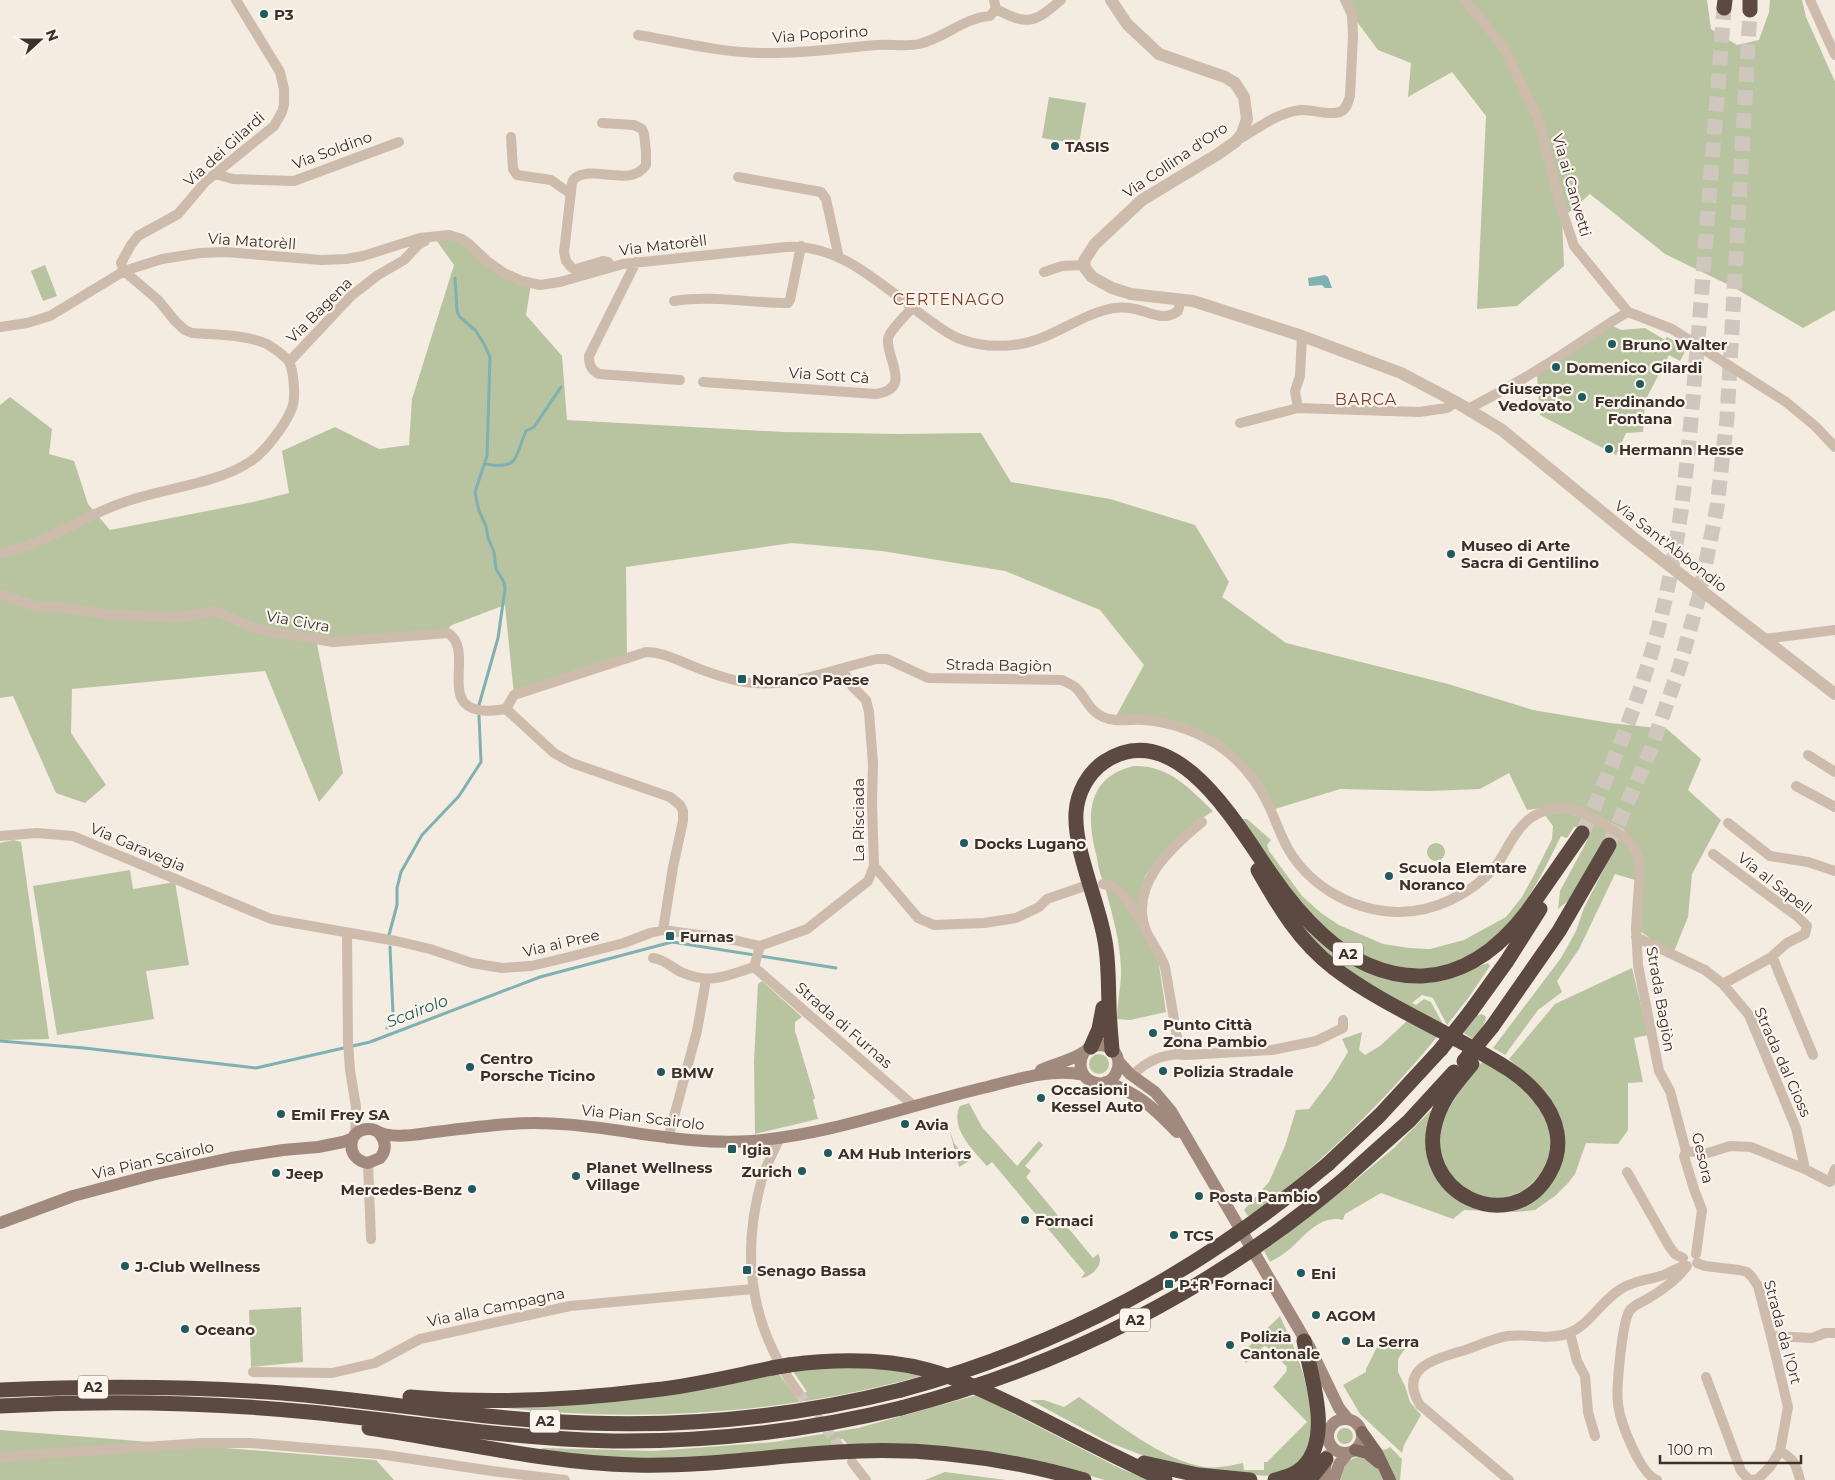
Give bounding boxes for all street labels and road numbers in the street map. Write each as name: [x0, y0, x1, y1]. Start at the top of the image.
street label: Via Poporino: [771, 21, 869, 47]
street label: Via dei Gilardi: [179, 108, 269, 190]
street label: Via Collina d'Oro: [1119, 118, 1231, 202]
street label: Via Soldino: [290, 127, 374, 173]
street label: Via ai Canvetti: [1548, 131, 1596, 239]
street label: Via Matorèll: [207, 228, 297, 254]
street label: Via Matorèll: [618, 230, 708, 260]
street label: Via Bagena: [282, 273, 356, 347]
street label: Via Sott Cà: [788, 363, 870, 387]
street label: Via Sant'Abbondio: [1611, 496, 1731, 596]
street label: Via Civra: [265, 606, 331, 636]
street label: Strada Bagiòn: [946, 655, 1052, 675]
street label: La Risciada: [849, 778, 868, 862]
street label: Via Garavegia: [87, 818, 189, 876]
street label: Via al Sapell: [1734, 848, 1816, 918]
street label: Via ai Pree: [521, 925, 601, 961]
road number: A2: [1333, 942, 1363, 966]
street label: Strada Bagiòn: [1642, 945, 1680, 1053]
street label: Strada di Furnas: [792, 978, 896, 1072]
street label: Strada dal Cioss: [1750, 1004, 1816, 1120]
street label: Via Pian Scairolo: [580, 1100, 706, 1134]
street label: Gesora: [1688, 1131, 1718, 1185]
street label: Via Pian Scairolo: [90, 1137, 216, 1183]
street label: Strada da l'Ort: [1760, 1278, 1806, 1386]
street label: Via alla Campagna: [425, 1283, 567, 1331]
road number: A2: [1120, 1308, 1150, 1332]
road number: A2: [78, 1375, 108, 1398]
road number: A2: [530, 1410, 560, 1432]

